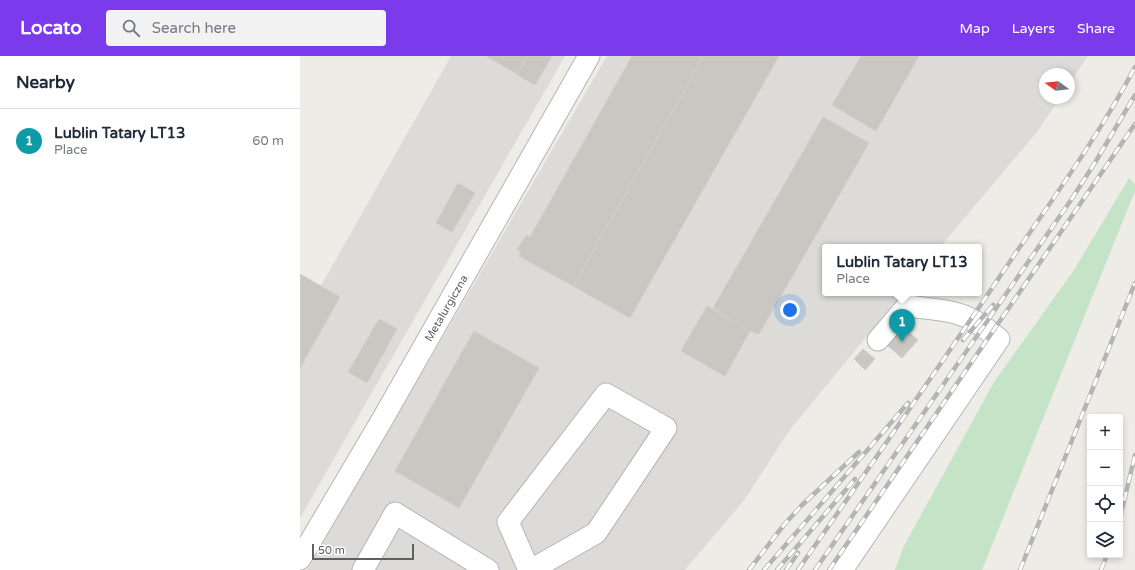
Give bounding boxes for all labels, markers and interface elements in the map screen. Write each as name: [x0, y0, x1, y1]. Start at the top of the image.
search box: [106, 10, 386, 46]
text: Locato: [20, 17, 82, 39]
icon: search: [120, 17, 142, 39]
text: Search here: [152, 19, 236, 37]
text: Map: [960, 20, 990, 37]
text: Layers: [1012, 20, 1055, 37]
text: Share: [1077, 20, 1115, 37]
north arrow: [1039, 68, 1075, 104]
text: Nearby: [16, 72, 75, 93]
text: Lublin Tatary LT13: [54, 124, 185, 142]
text: 1: [25, 133, 33, 149]
text: 60 m: [252, 133, 284, 149]
text: Place: [54, 142, 87, 158]
popup: [822, 244, 982, 296]
text: Lublin Tatary LT13: [836, 253, 968, 271]
text: Place: [836, 271, 870, 287]
street label: Metalurgiczna: [422, 273, 471, 344]
your location: [780, 300, 800, 320]
pin: 1: [889, 309, 915, 342]
map controls: [1087, 414, 1123, 558]
button: +: [1087, 414, 1123, 450]
button: −: [1087, 450, 1123, 486]
button: locate: [1087, 486, 1123, 522]
button: layers: [1087, 522, 1123, 558]
scale bar: [312, 542, 414, 561]
text: 50 m: [318, 544, 345, 557]

